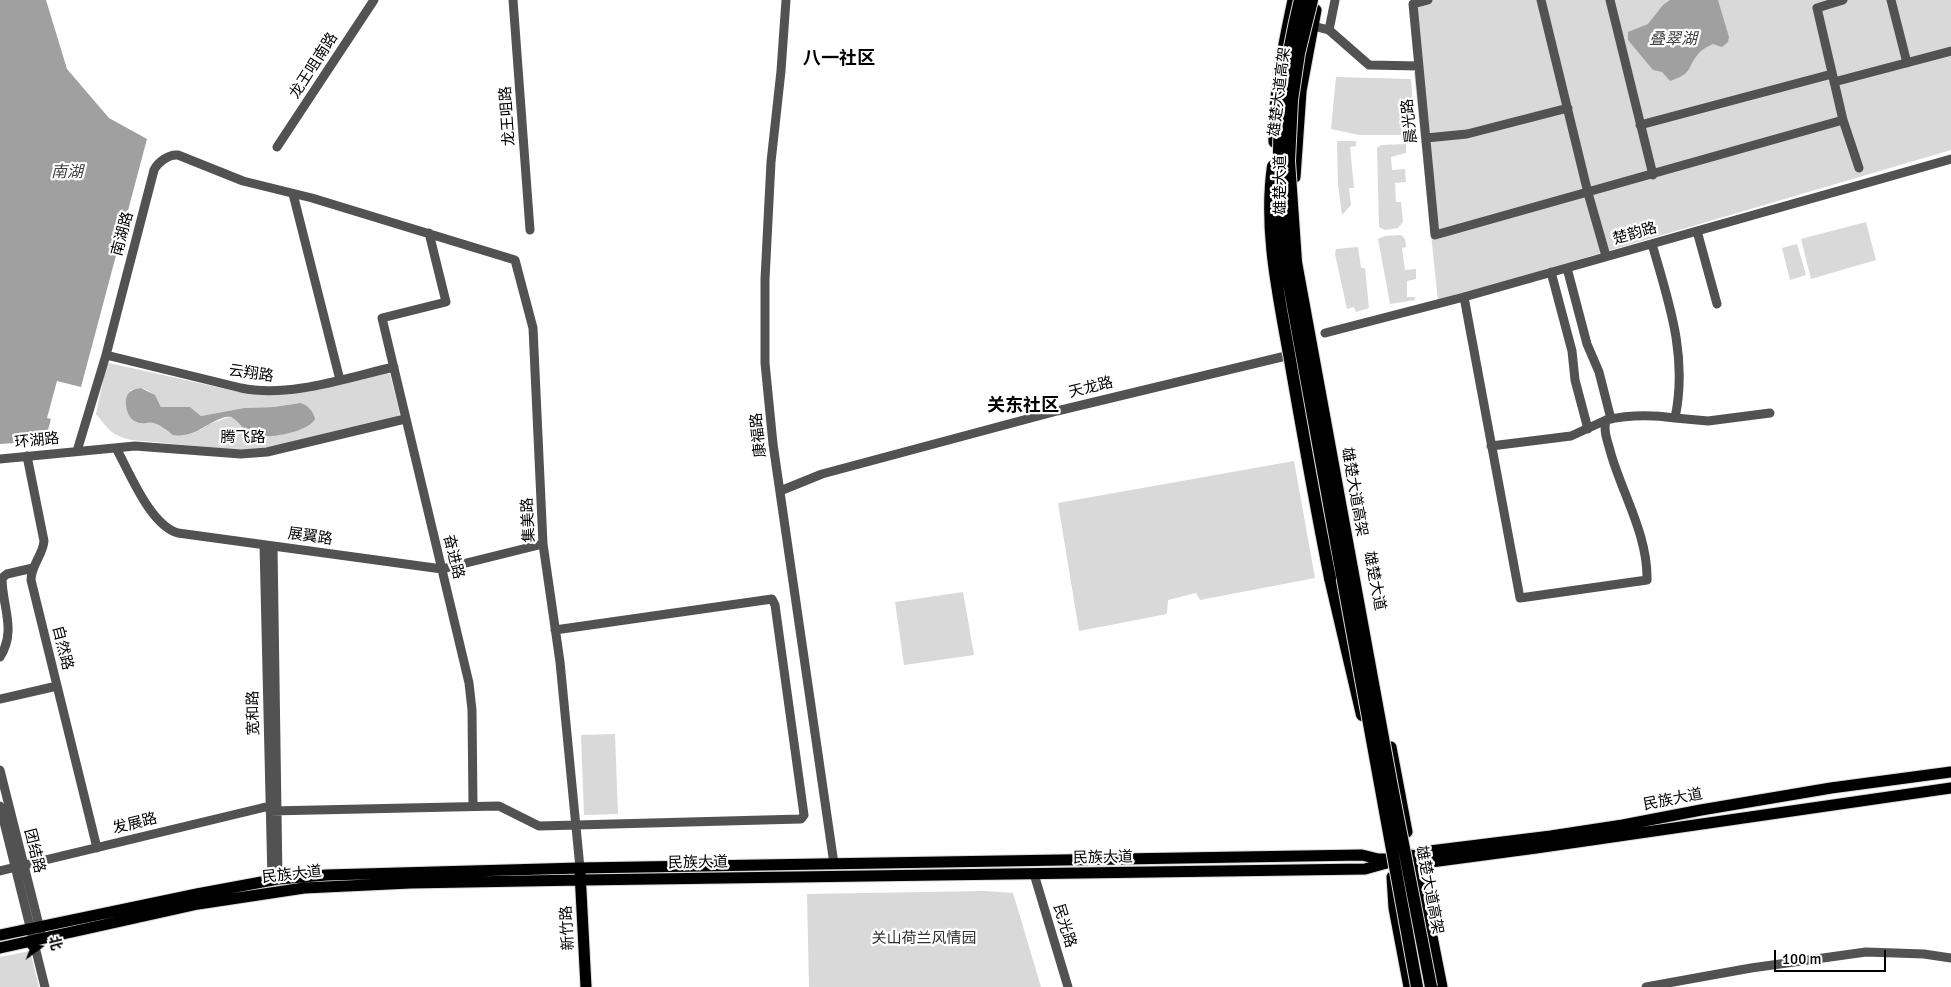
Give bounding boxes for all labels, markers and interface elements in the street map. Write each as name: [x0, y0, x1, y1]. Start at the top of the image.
street label: 龙王咀南路: [286, 30, 342, 102]
water label: 叠翠湖: [1649, 30, 1697, 50]
street label: 雄楚大道高架: [1266, 46, 1294, 138]
district label: 八一社区: [803, 48, 875, 70]
street label: 龙王咀路: [497, 85, 519, 147]
street label: 晨光路: [1399, 98, 1421, 144]
street label: 雄楚大道: [1272, 155, 1290, 215]
water label: 南湖: [51, 163, 83, 183]
street label: 南湖路: [108, 210, 138, 258]
street label: 楚韵路: [1611, 219, 1659, 249]
street label: 云翔路: [227, 362, 275, 386]
street label: 天龙路: [1067, 374, 1115, 402]
district label: 关东社区: [987, 395, 1059, 417]
street label: 康福路: [748, 412, 770, 458]
street label: 腾飞路: [221, 429, 265, 447]
street label: 环湖路: [14, 430, 60, 452]
street label: 雄楚大道高架: [1337, 446, 1371, 538]
street label: 集美路: [519, 497, 539, 543]
street label: 展翼路: [286, 525, 334, 549]
street label: 奋进路: [439, 533, 467, 581]
street label: 雄楚大道: [1359, 550, 1389, 612]
street label: 自然路: [48, 624, 76, 672]
street label: 宽和路: [245, 690, 263, 736]
street label: 民族大道: [1642, 785, 1704, 815]
street label: 发展路: [111, 810, 159, 838]
street label: 团结路: [20, 827, 48, 875]
street label: 雄楚大道高架: [1412, 844, 1446, 936]
street label: 民族大道: [1073, 848, 1133, 868]
street label: 民族大道: [668, 853, 728, 873]
street label: 民族大道: [261, 863, 323, 887]
street label: 民光路: [1049, 902, 1079, 950]
street label: 新竹路: [558, 905, 578, 951]
north arrow: [15, 922, 65, 972]
park label: 关山荷兰风情园: [872, 930, 976, 948]
text: 北: [45, 934, 65, 952]
scale bar: [1776, 940, 1888, 972]
text: 100 m: [1782, 950, 1822, 968]

